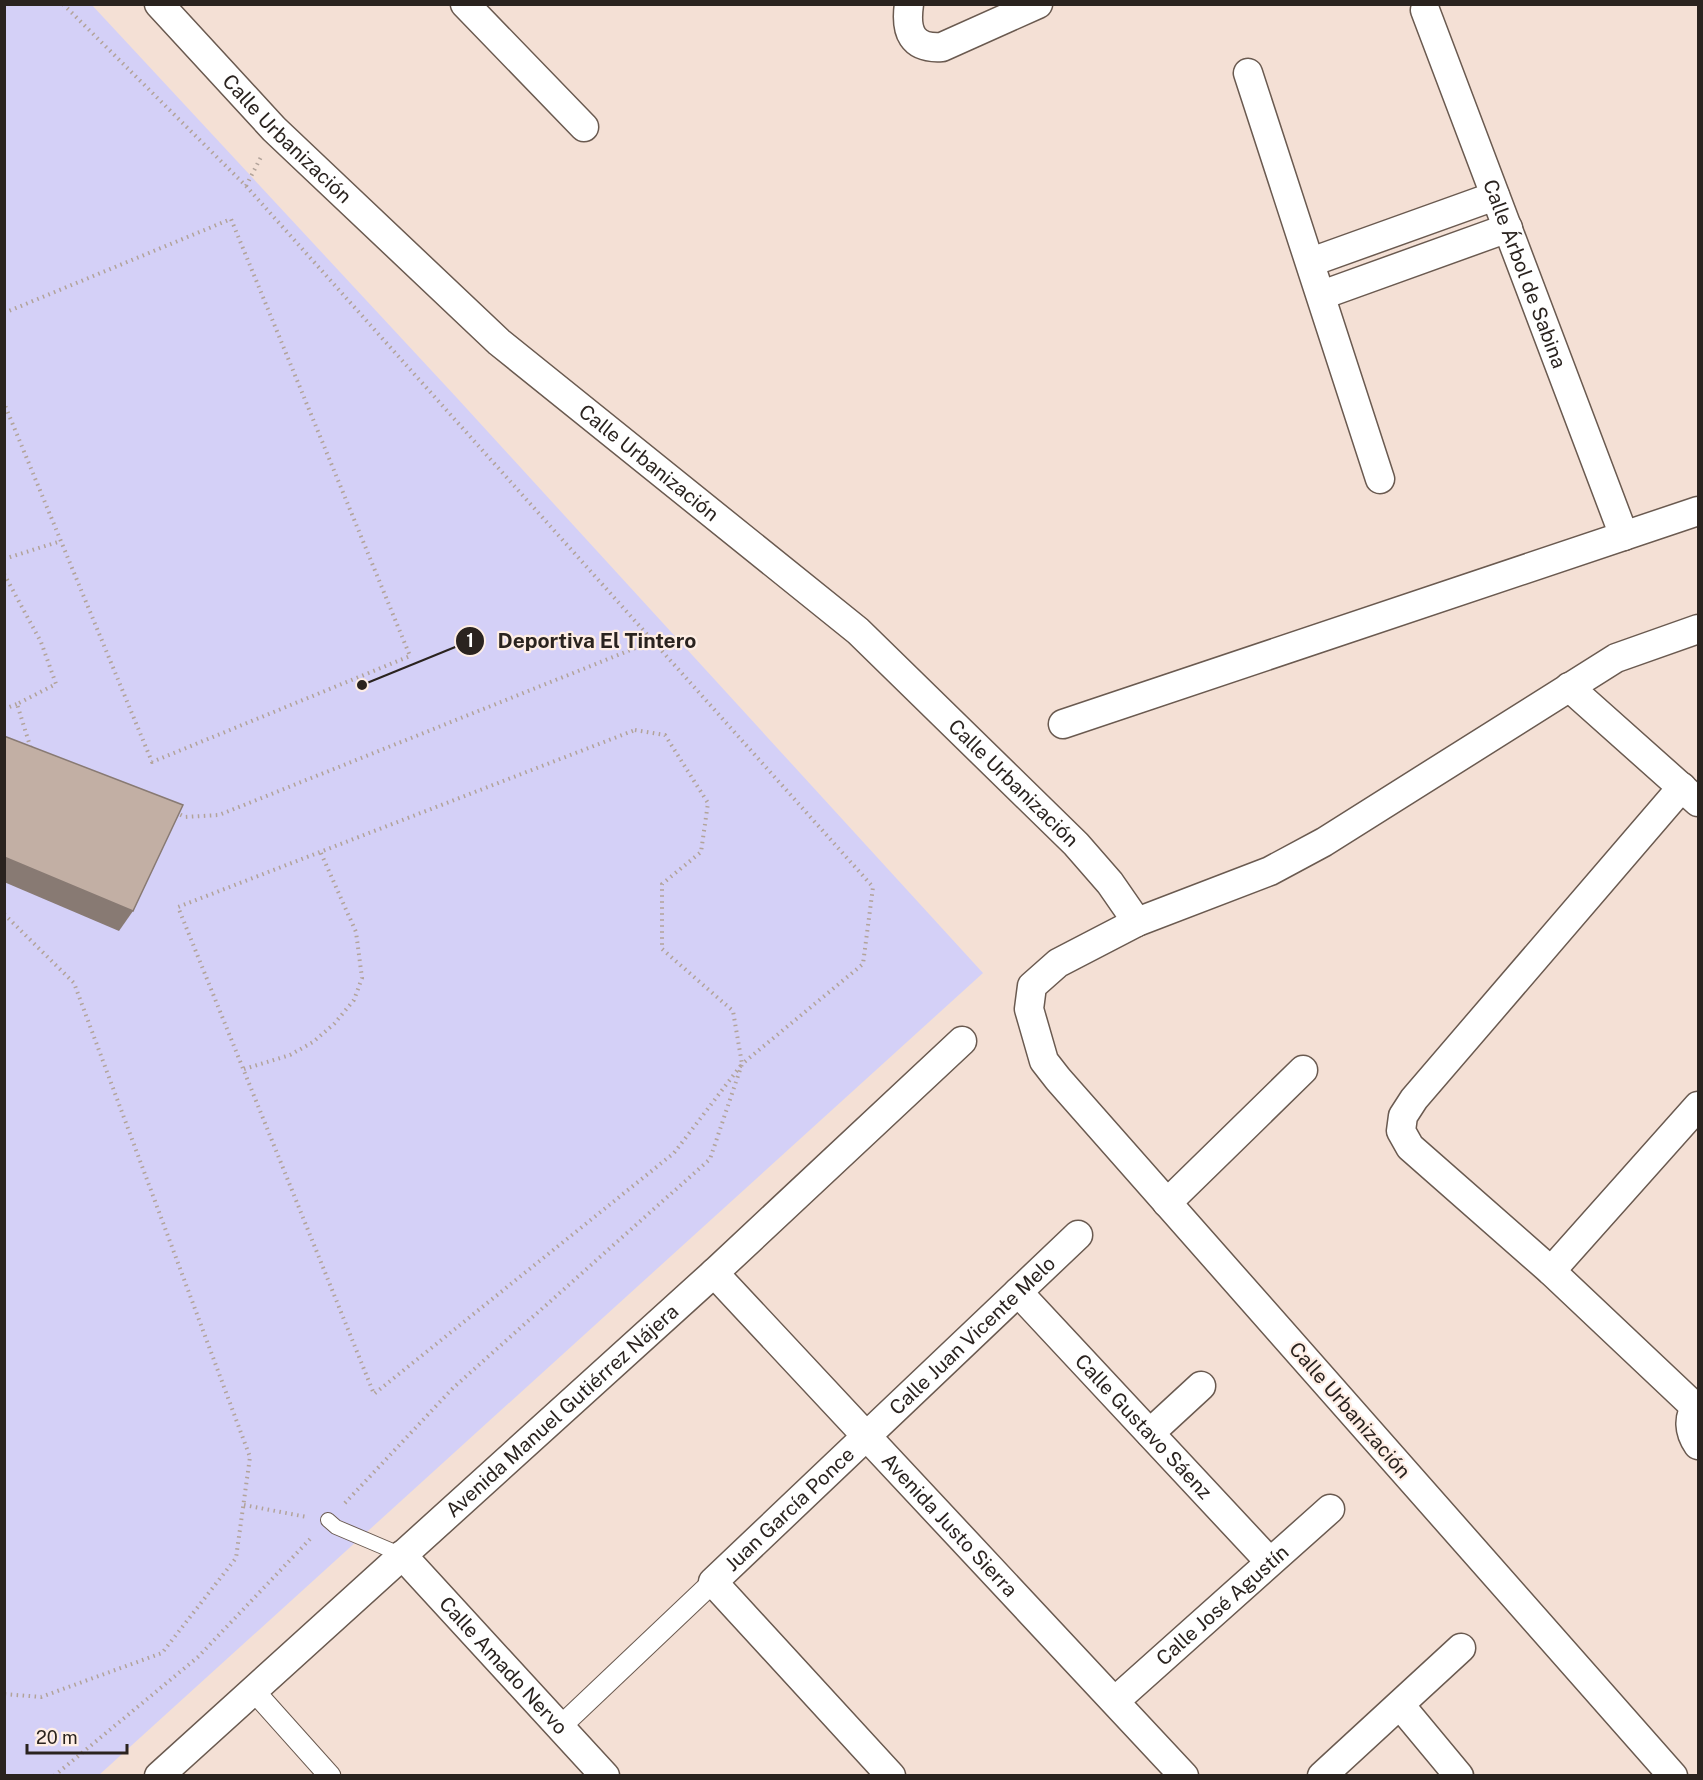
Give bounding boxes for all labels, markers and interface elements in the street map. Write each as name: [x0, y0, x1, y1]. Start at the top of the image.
street label: Calle Urbanización: [218, 69, 357, 208]
street label: Calle Árbol de Sabina: [1478, 176, 1571, 372]
street label: Calle Urbanización: [574, 399, 724, 526]
callout: Deportiva El Tintero: [455, 621, 708, 660]
text: Deportiva El Tintero: [498, 628, 696, 653]
text: 1: [466, 630, 474, 651]
street label: Calle Urbanización: [943, 714, 1084, 852]
street label: Calle Juan Vicente Melo: [884, 1251, 1060, 1420]
street label: Avenida Manuel Gutiérrez Nájera: [441, 1299, 683, 1522]
street label: Calle Urbanización: [1284, 1337, 1416, 1483]
street label: Calle Gustavo Sáenz: [1070, 1349, 1217, 1504]
street label: Juan García Ponce: [720, 1442, 859, 1576]
street label: Avenida Justo Sierra: [877, 1448, 1022, 1602]
street label: Calle José Agustín: [1151, 1540, 1294, 1670]
street label: Calle Amado Nervo: [434, 1592, 573, 1739]
scale bar: [27, 1717, 128, 1755]
text: 20 m: [36, 1727, 78, 1748]

